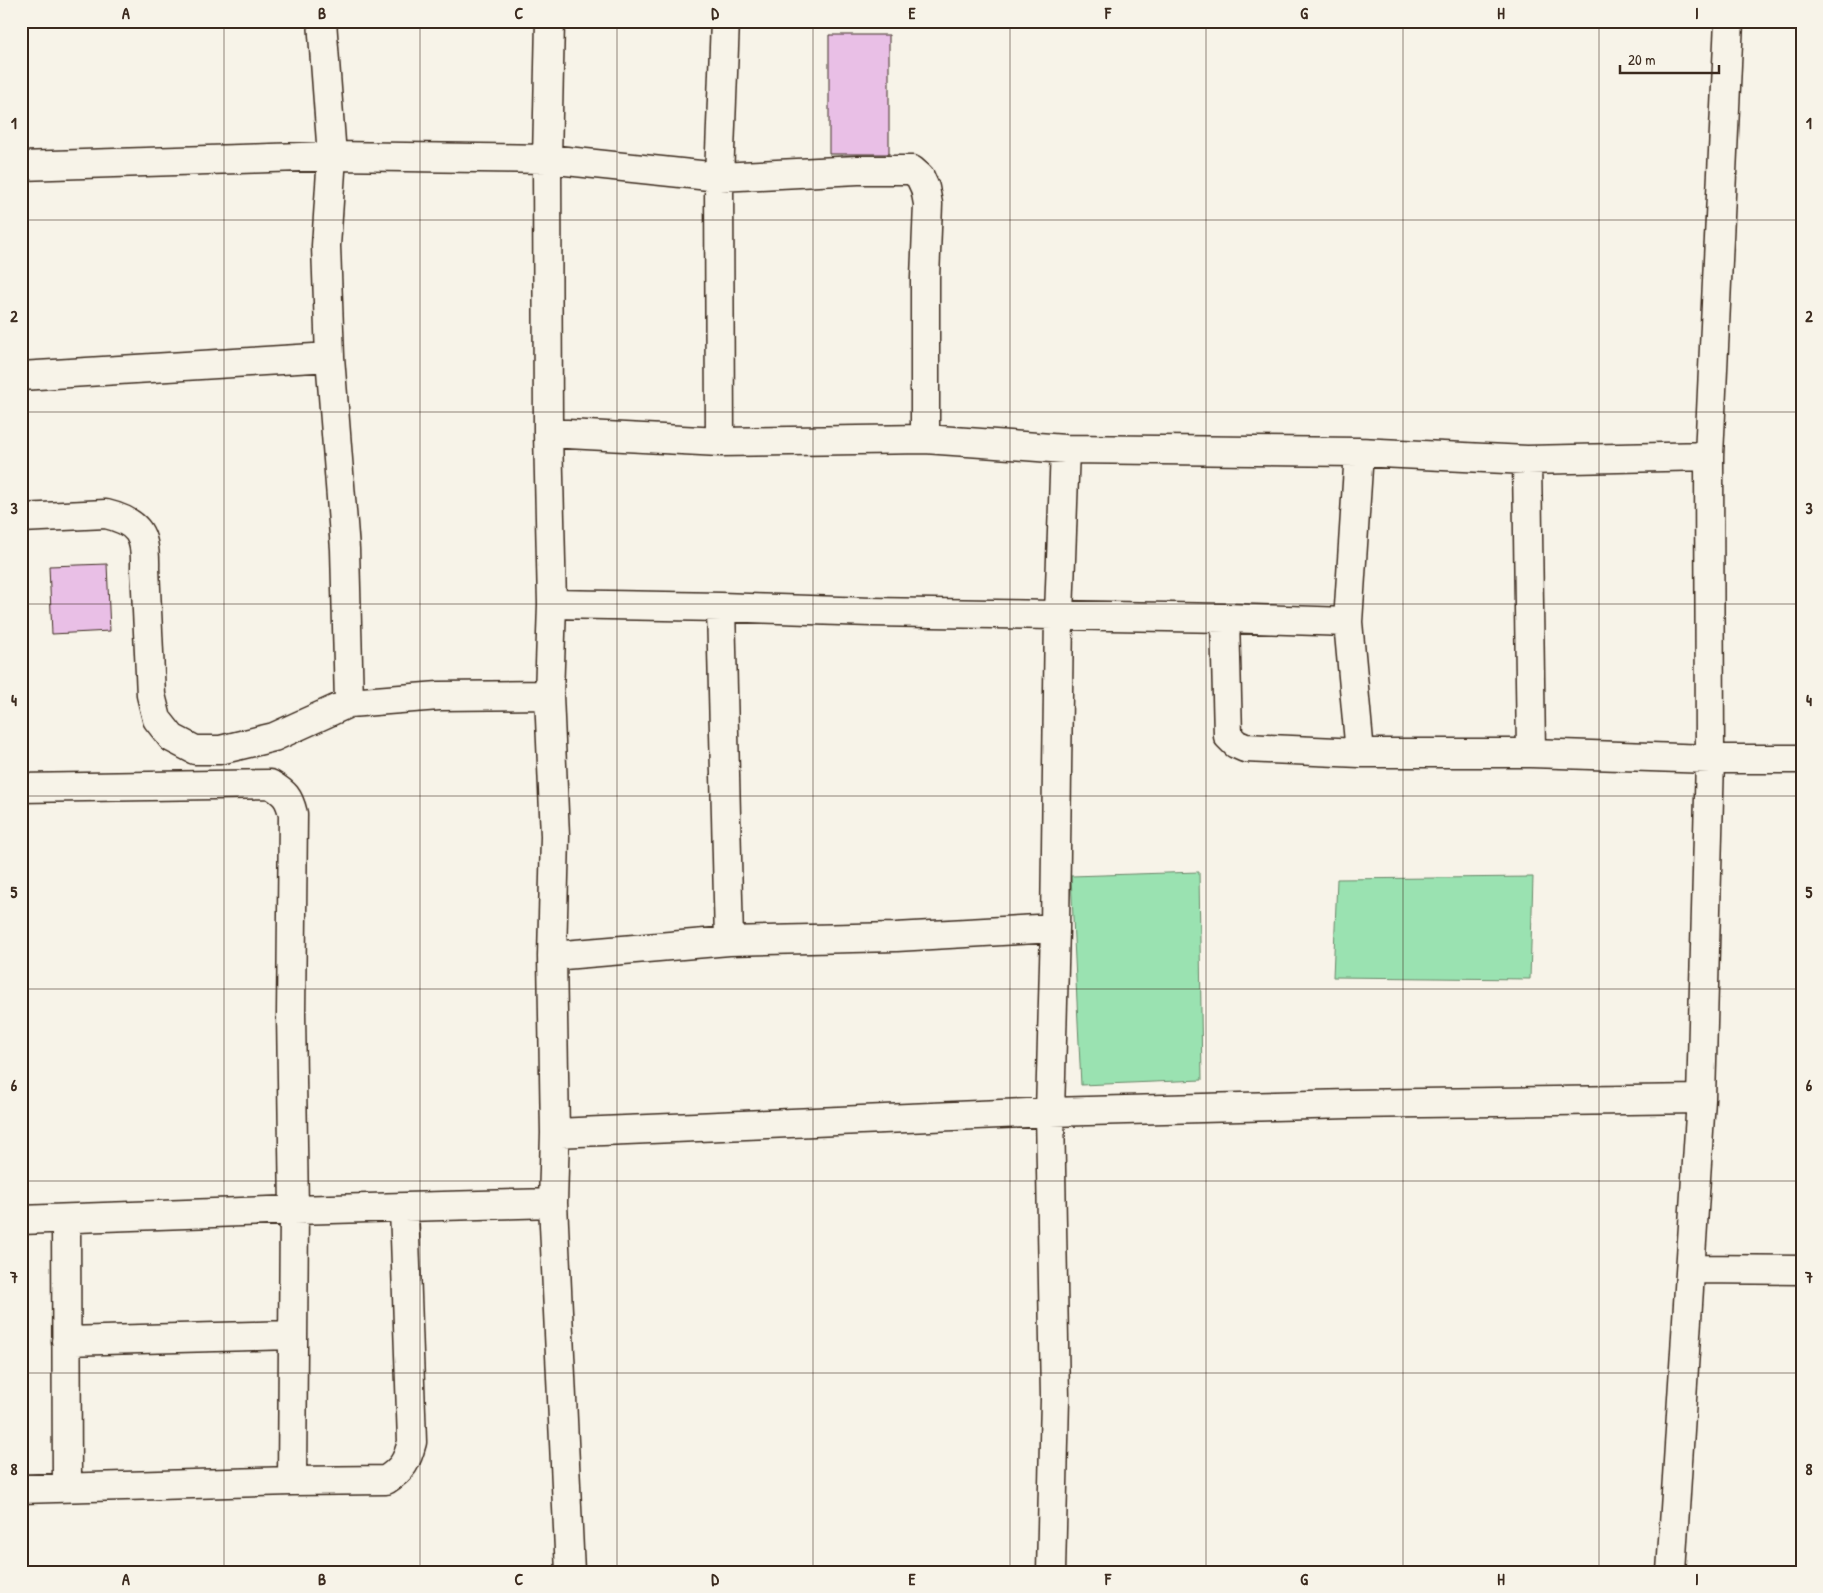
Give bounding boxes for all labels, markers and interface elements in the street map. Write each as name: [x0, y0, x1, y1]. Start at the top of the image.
text: A: [122, 2, 130, 24]
text: B: [318, 2, 326, 24]
text: C: [515, 2, 524, 24]
text: D: [711, 2, 719, 24]
text: E: [908, 2, 916, 24]
text: F: [1104, 2, 1112, 24]
text: G: [1300, 2, 1308, 24]
text: H: [1497, 2, 1505, 24]
text: I: [1695, 2, 1699, 24]
scale bar: [1620, 42, 1719, 74]
text: 20 m: [1628, 49, 1655, 70]
text: 1: [11, 112, 17, 134]
text: 1: [1806, 112, 1812, 134]
text: 2: [10, 305, 18, 327]
text: 2: [1805, 305, 1813, 327]
text: 3: [10, 497, 18, 519]
text: 3: [1805, 497, 1813, 519]
text: 4: [11, 689, 17, 711]
text: 4: [1806, 689, 1812, 711]
text: 5: [11, 881, 18, 903]
text: 5: [1806, 881, 1813, 903]
text: 6: [11, 1074, 18, 1096]
text: 6: [1806, 1074, 1813, 1096]
text: 7: [9, 1266, 18, 1288]
text: 7: [1804, 1266, 1813, 1288]
text: 8: [11, 1458, 18, 1480]
text: 8: [1806, 1458, 1813, 1480]
text: A: [122, 1568, 130, 1590]
text: B: [318, 1568, 326, 1590]
text: C: [515, 1568, 524, 1590]
text: D: [711, 1568, 719, 1590]
text: E: [908, 1568, 916, 1590]
text: F: [1104, 1568, 1112, 1590]
text: G: [1300, 1568, 1308, 1590]
text: H: [1497, 1568, 1505, 1590]
text: I: [1695, 1568, 1699, 1590]

